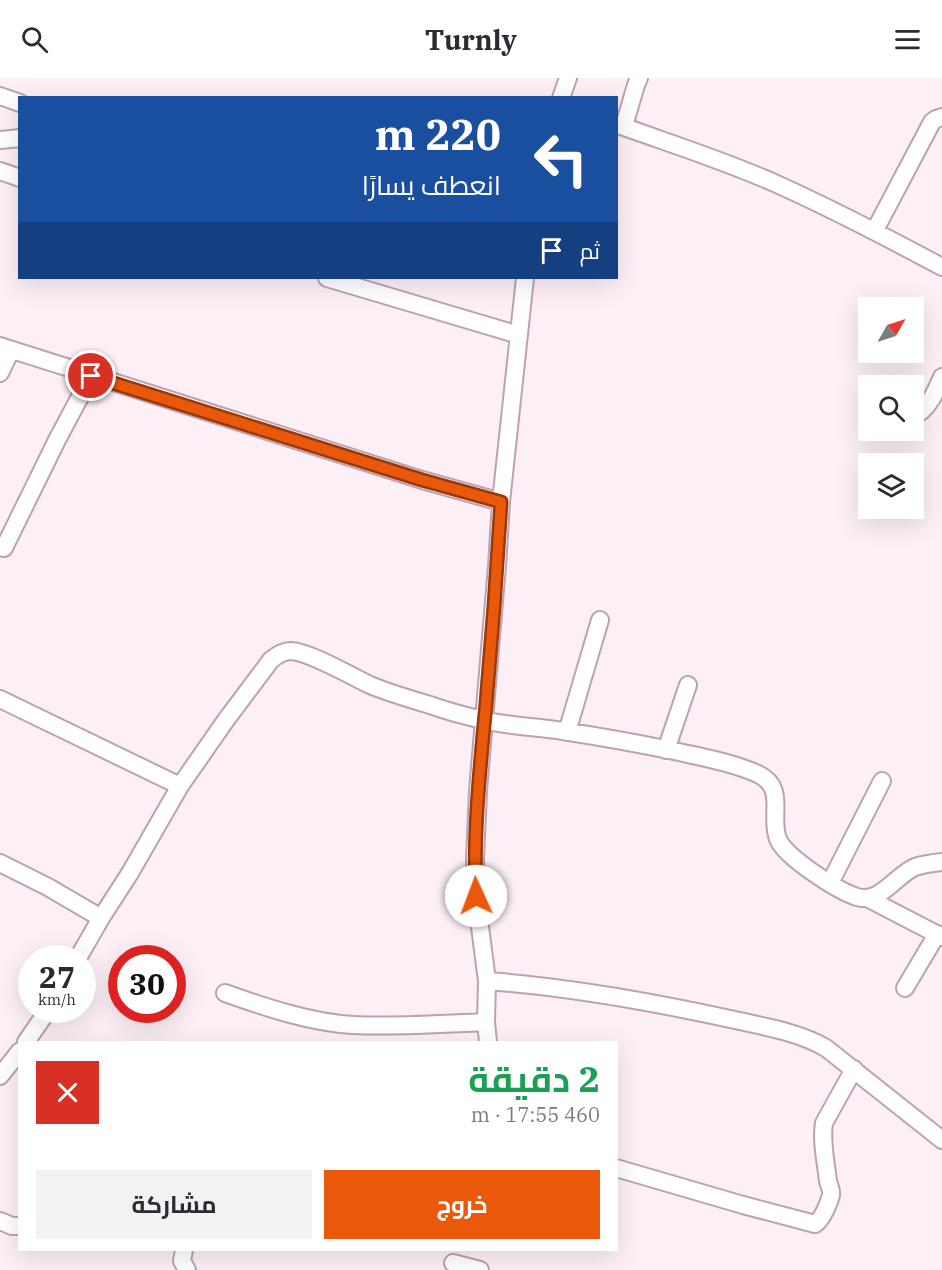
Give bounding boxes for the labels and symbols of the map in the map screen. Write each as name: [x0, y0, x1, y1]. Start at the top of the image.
north arrow: [858, 297, 924, 363]
pin: [65, 350, 116, 401]
position arrow: [444, 864, 508, 928]
speed limit sign: 30: [108, 945, 186, 1023]

